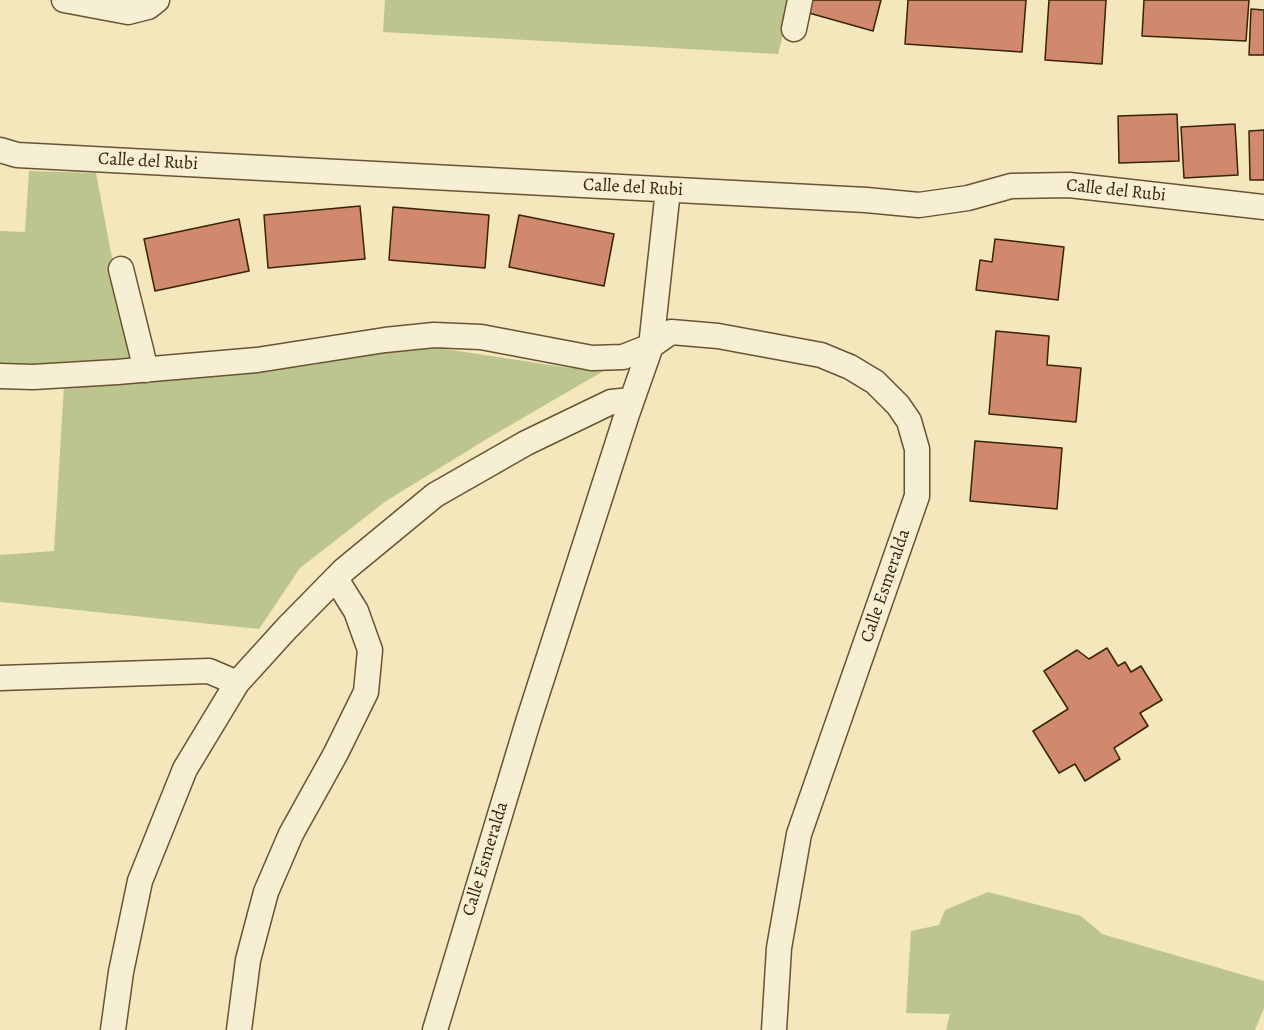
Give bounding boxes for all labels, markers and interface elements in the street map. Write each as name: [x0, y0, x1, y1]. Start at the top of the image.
street label: Calle del Rubi: [97, 149, 199, 175]
street label: Calle del Rubi: [582, 175, 684, 201]
street label: Calle del Rubi: [1065, 175, 1167, 207]
street label: Calle Esmeralda: [856, 526, 916, 646]
street label: Calle Esmeralda: [458, 799, 514, 919]

